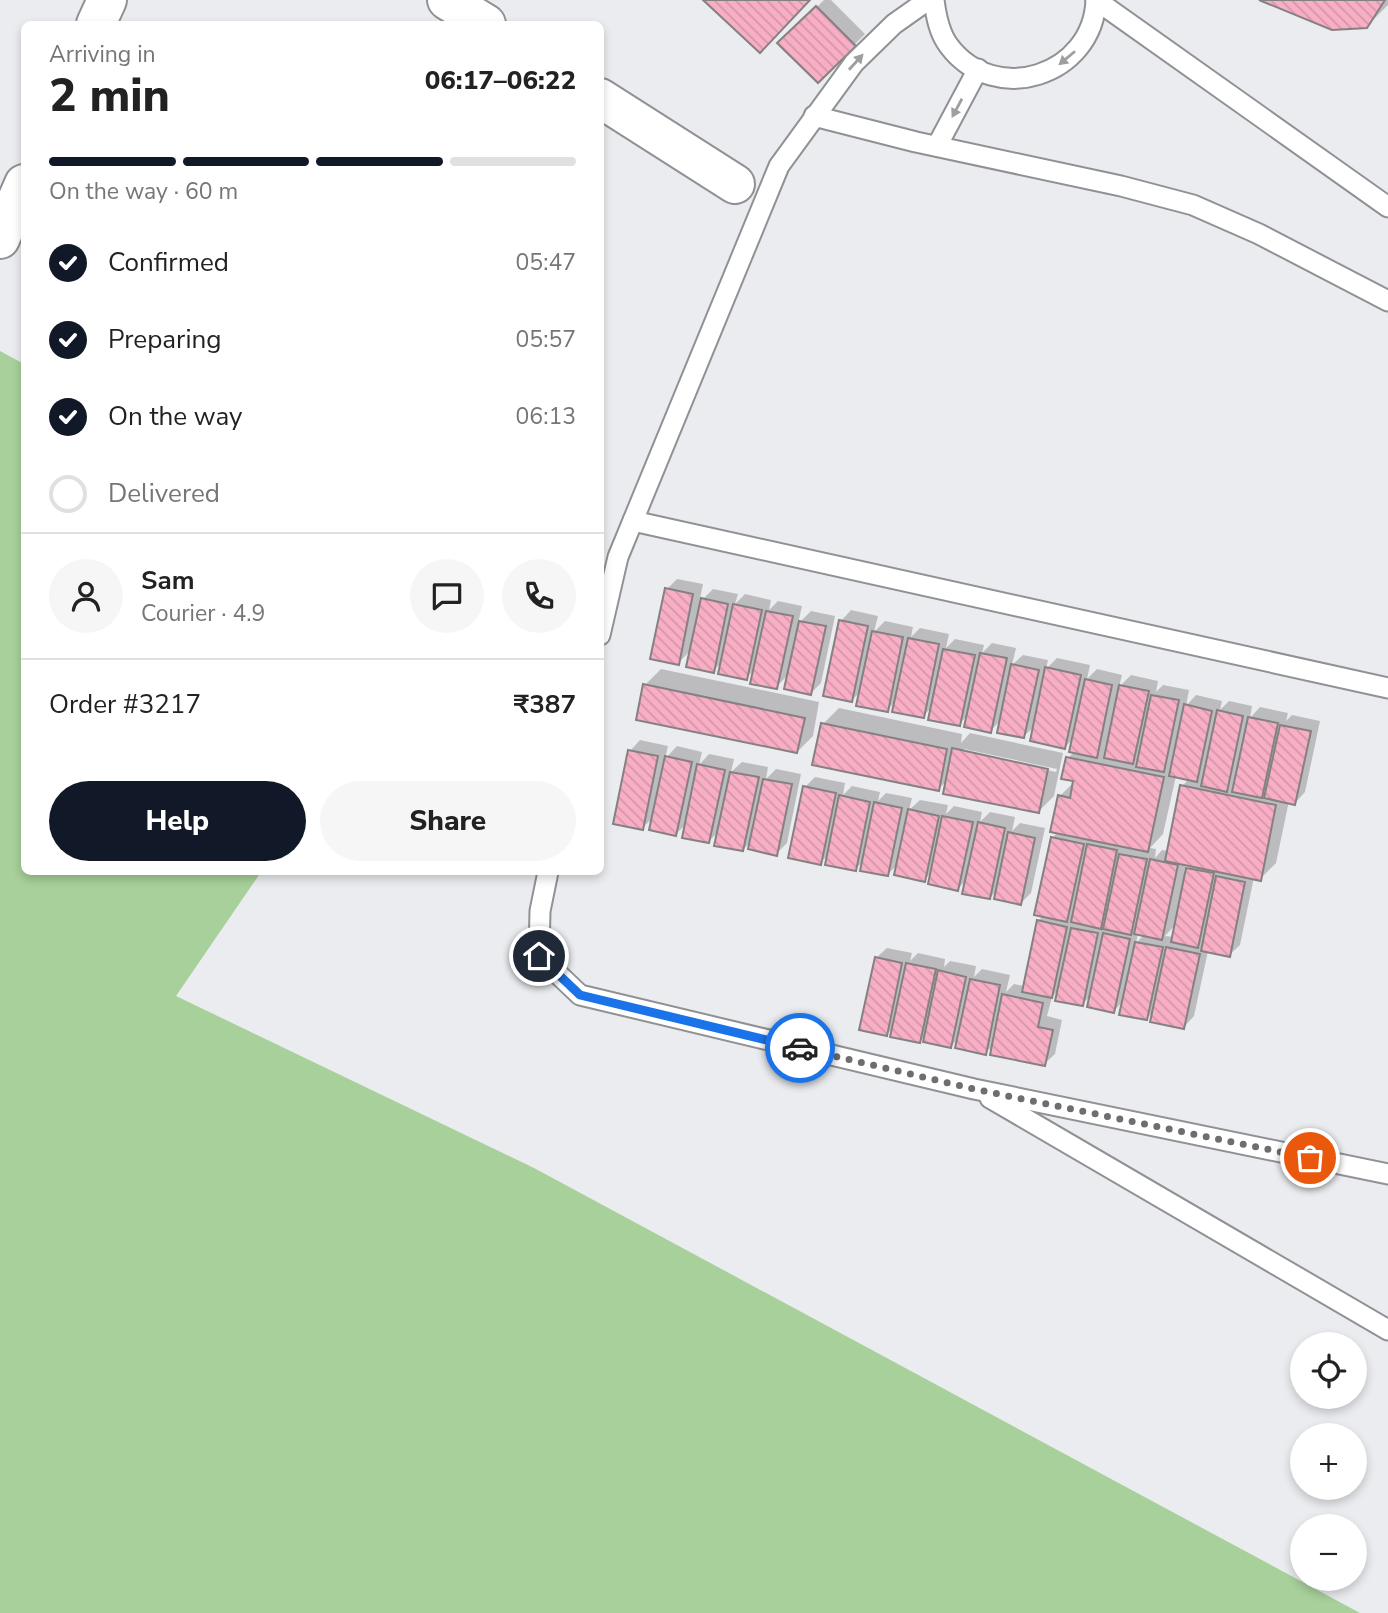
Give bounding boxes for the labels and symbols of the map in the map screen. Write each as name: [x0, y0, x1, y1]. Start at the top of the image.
one-way arrow: [1058, 51, 1076, 66]
one-way arrow: [848, 53, 864, 71]
one-way arrow: [951, 98, 963, 118]
pin: [509, 926, 569, 986]
courier: [765, 1013, 835, 1083]
pin: [1280, 1128, 1340, 1188]

